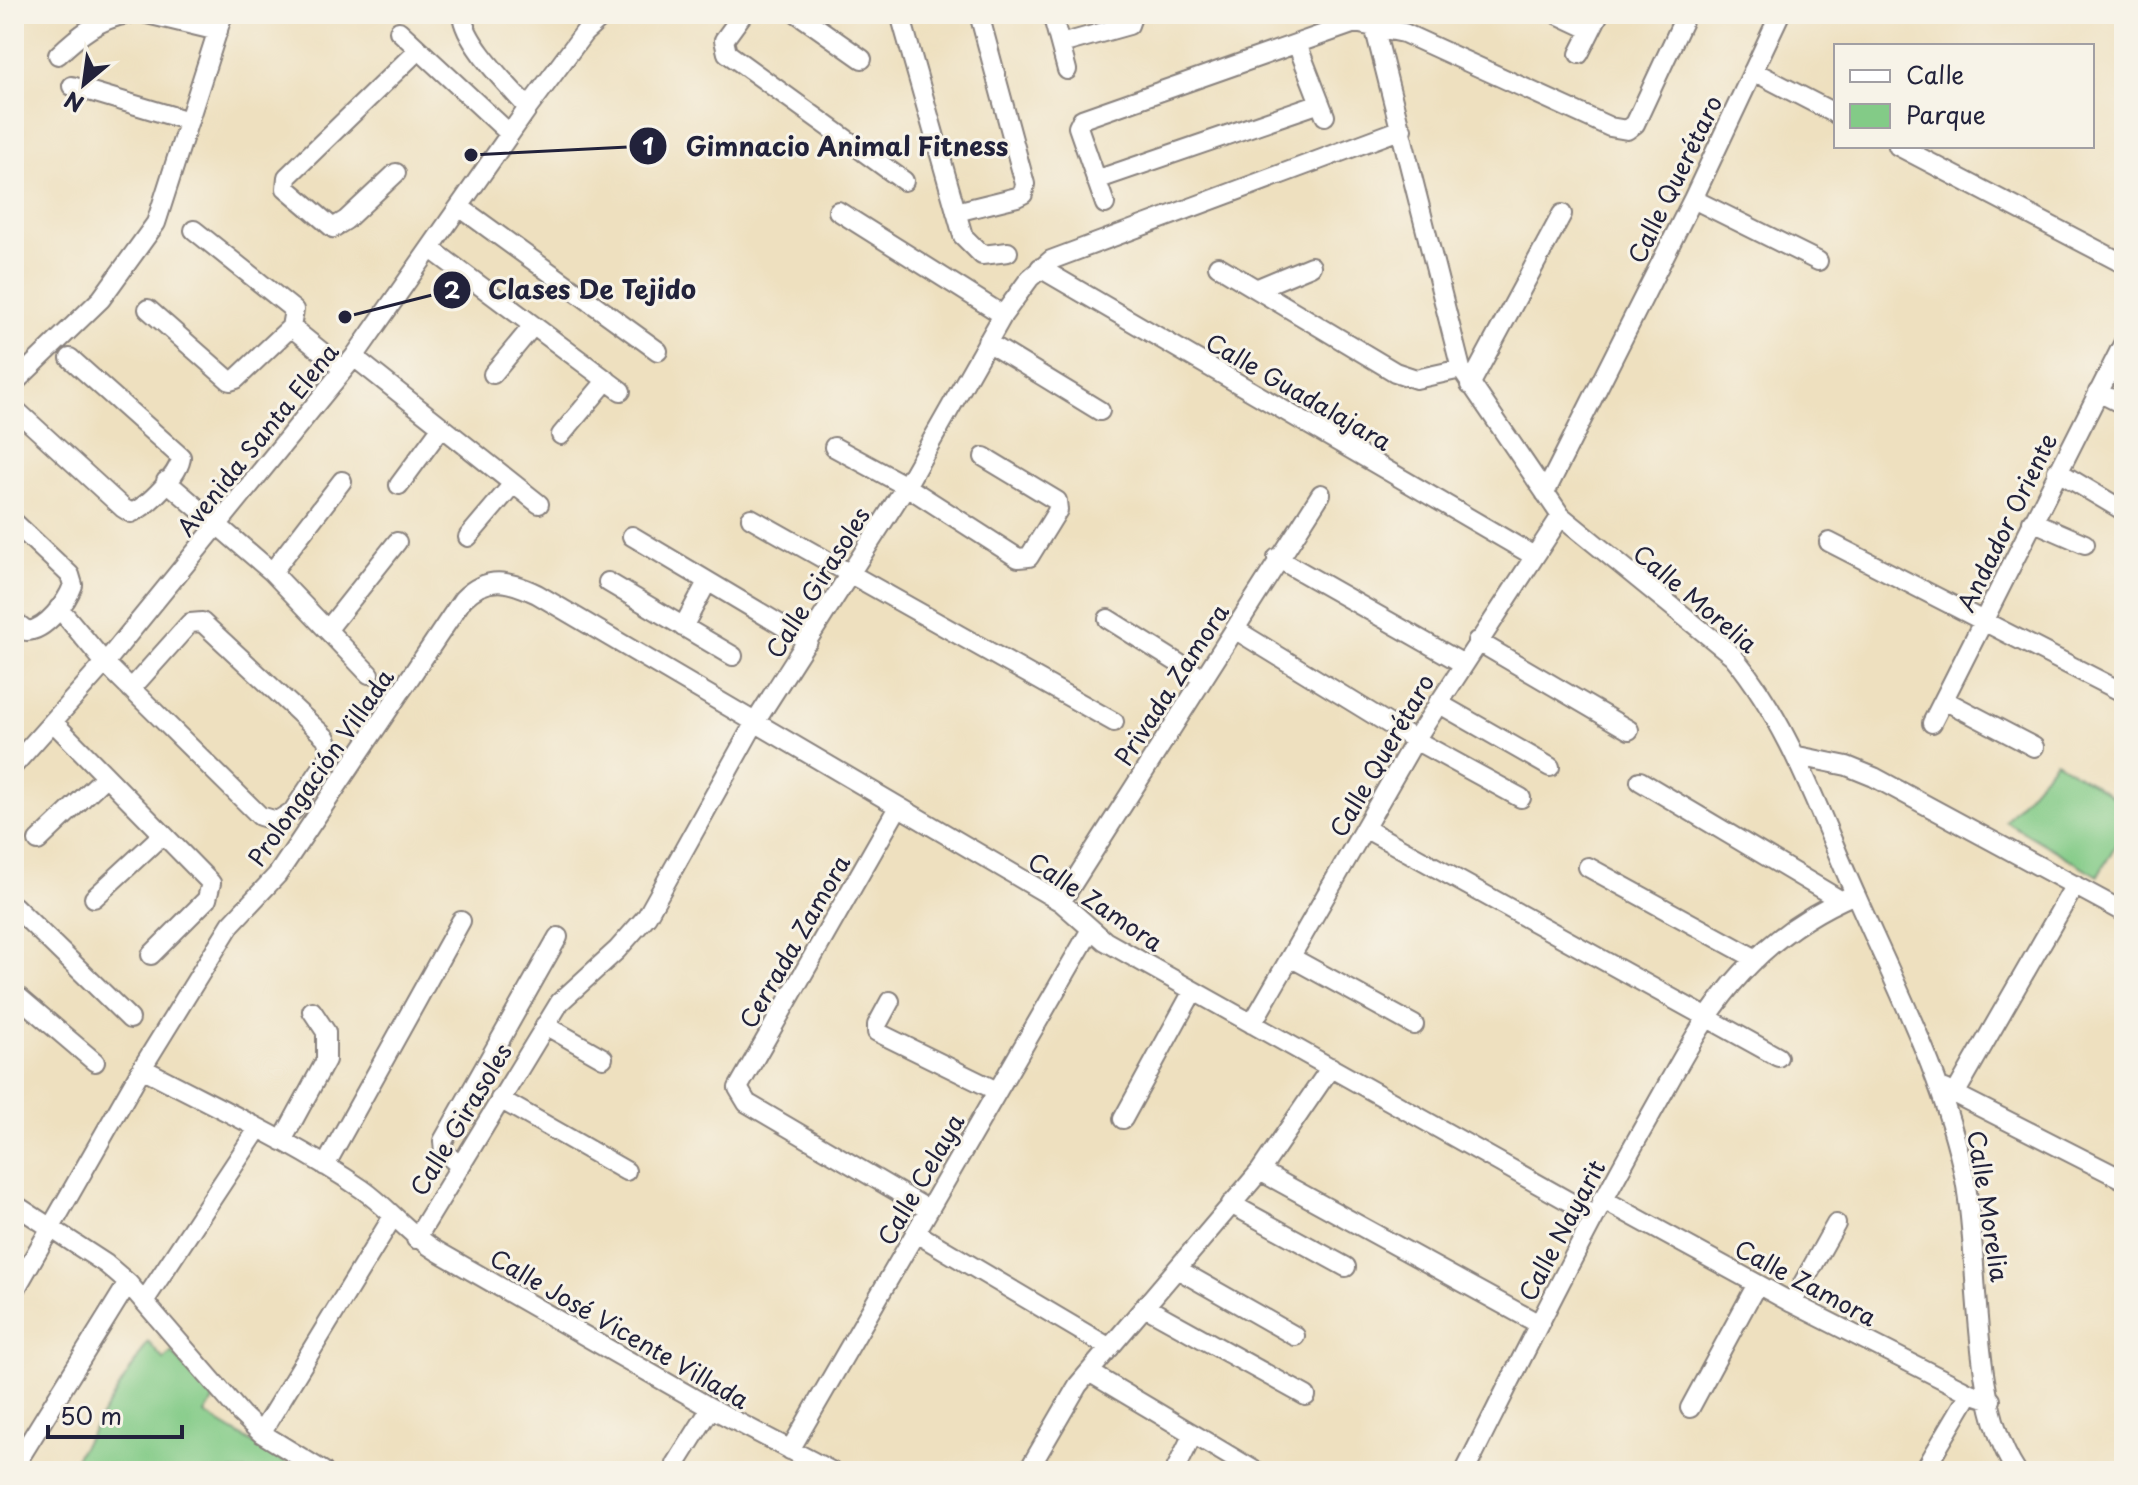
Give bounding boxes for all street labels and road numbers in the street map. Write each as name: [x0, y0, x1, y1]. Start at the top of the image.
street label: Calle Querétaro: [1618, 89, 1730, 269]
street label: Calle Guadalajara: [1200, 323, 1398, 459]
street label: Avenida Santa Elena: [168, 334, 346, 543]
street label: Andador Oriente: [1947, 426, 2065, 618]
street label: Calle Girasoles: [756, 499, 878, 665]
street label: Calle Morelia: [1626, 535, 1766, 661]
street label: Privada Zamora: [1105, 596, 1237, 772]
street label: Prolongación Villada: [238, 661, 402, 873]
street label: Calle Querétaro: [1320, 667, 1442, 843]
street label: Calle Zamora: [1021, 842, 1171, 960]
street label: Cerrada Zamora: [730, 847, 859, 1035]
street label: Calle Girasoles: [400, 1036, 520, 1202]
street label: Calle Celaya: [868, 1106, 972, 1252]
street label: Calle Morelia: [1959, 1128, 2019, 1285]
street label: Calle Nayarit: [1509, 1153, 1613, 1307]
street label: Calle Zamora: [1729, 1230, 1884, 1335]
street label: Calle José Vicente Villada: [484, 1239, 756, 1417]

